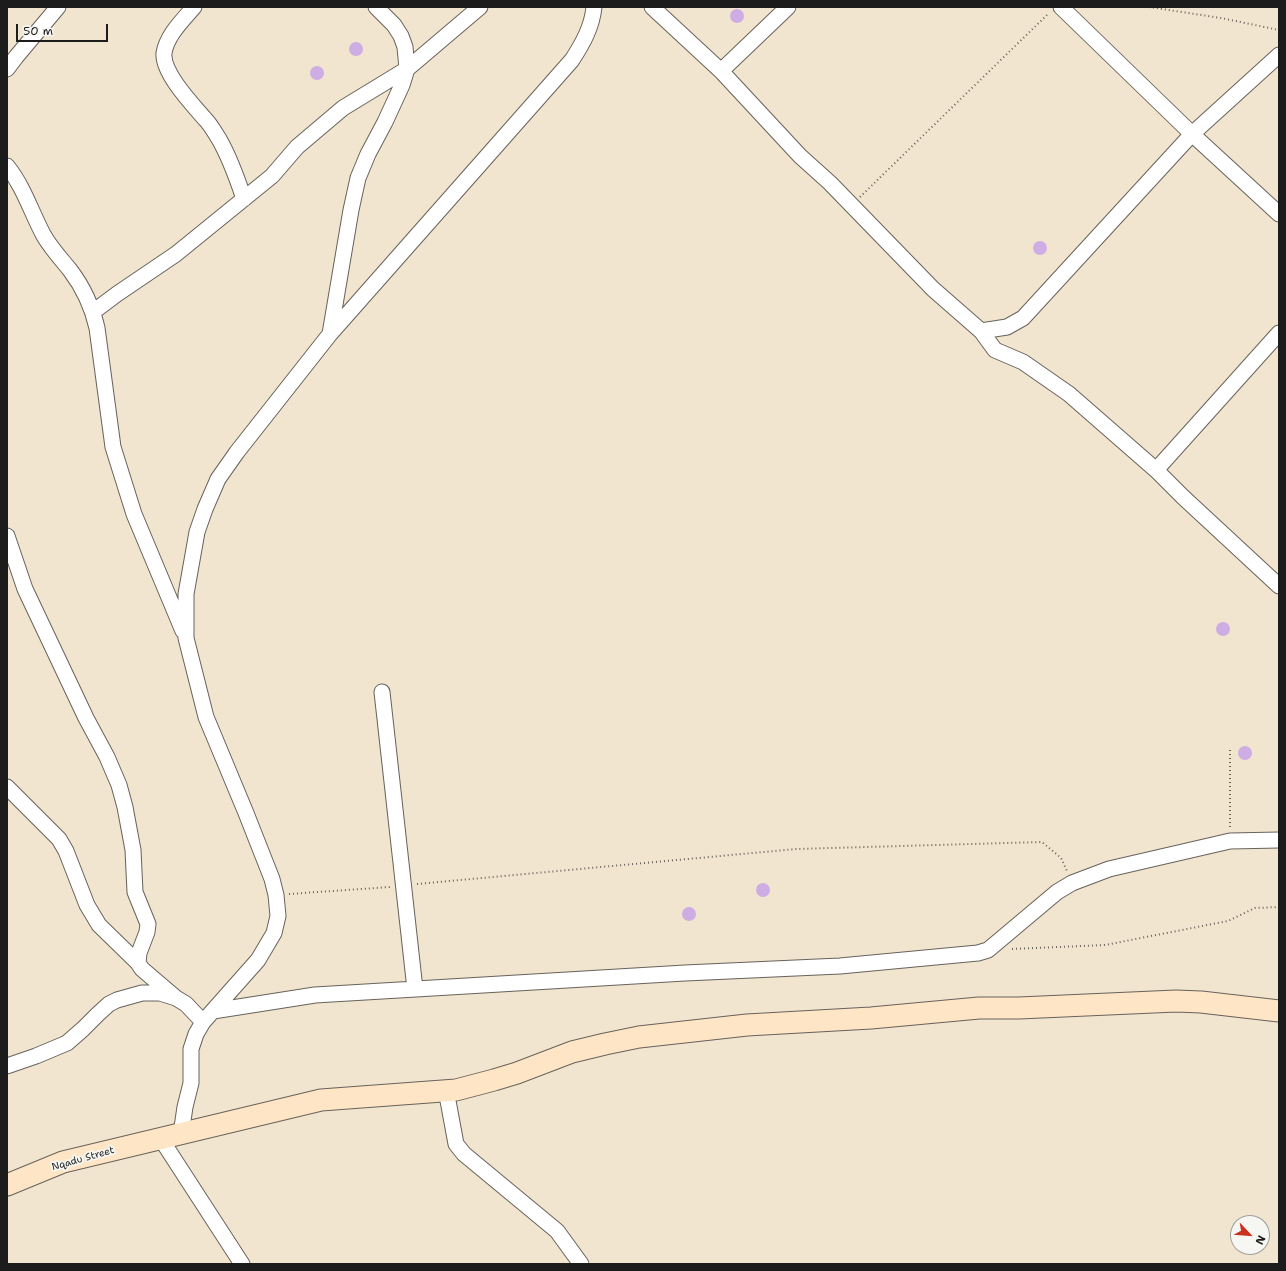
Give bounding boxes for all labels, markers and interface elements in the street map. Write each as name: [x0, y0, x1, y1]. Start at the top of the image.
scale bar: [18, 16, 110, 42]
text: 50 m: [23, 23, 53, 39]
street label: Nqadu Street: [50, 1144, 116, 1174]
north arrow: [1230, 1215, 1270, 1255]
text: N: [1252, 1233, 1269, 1247]

